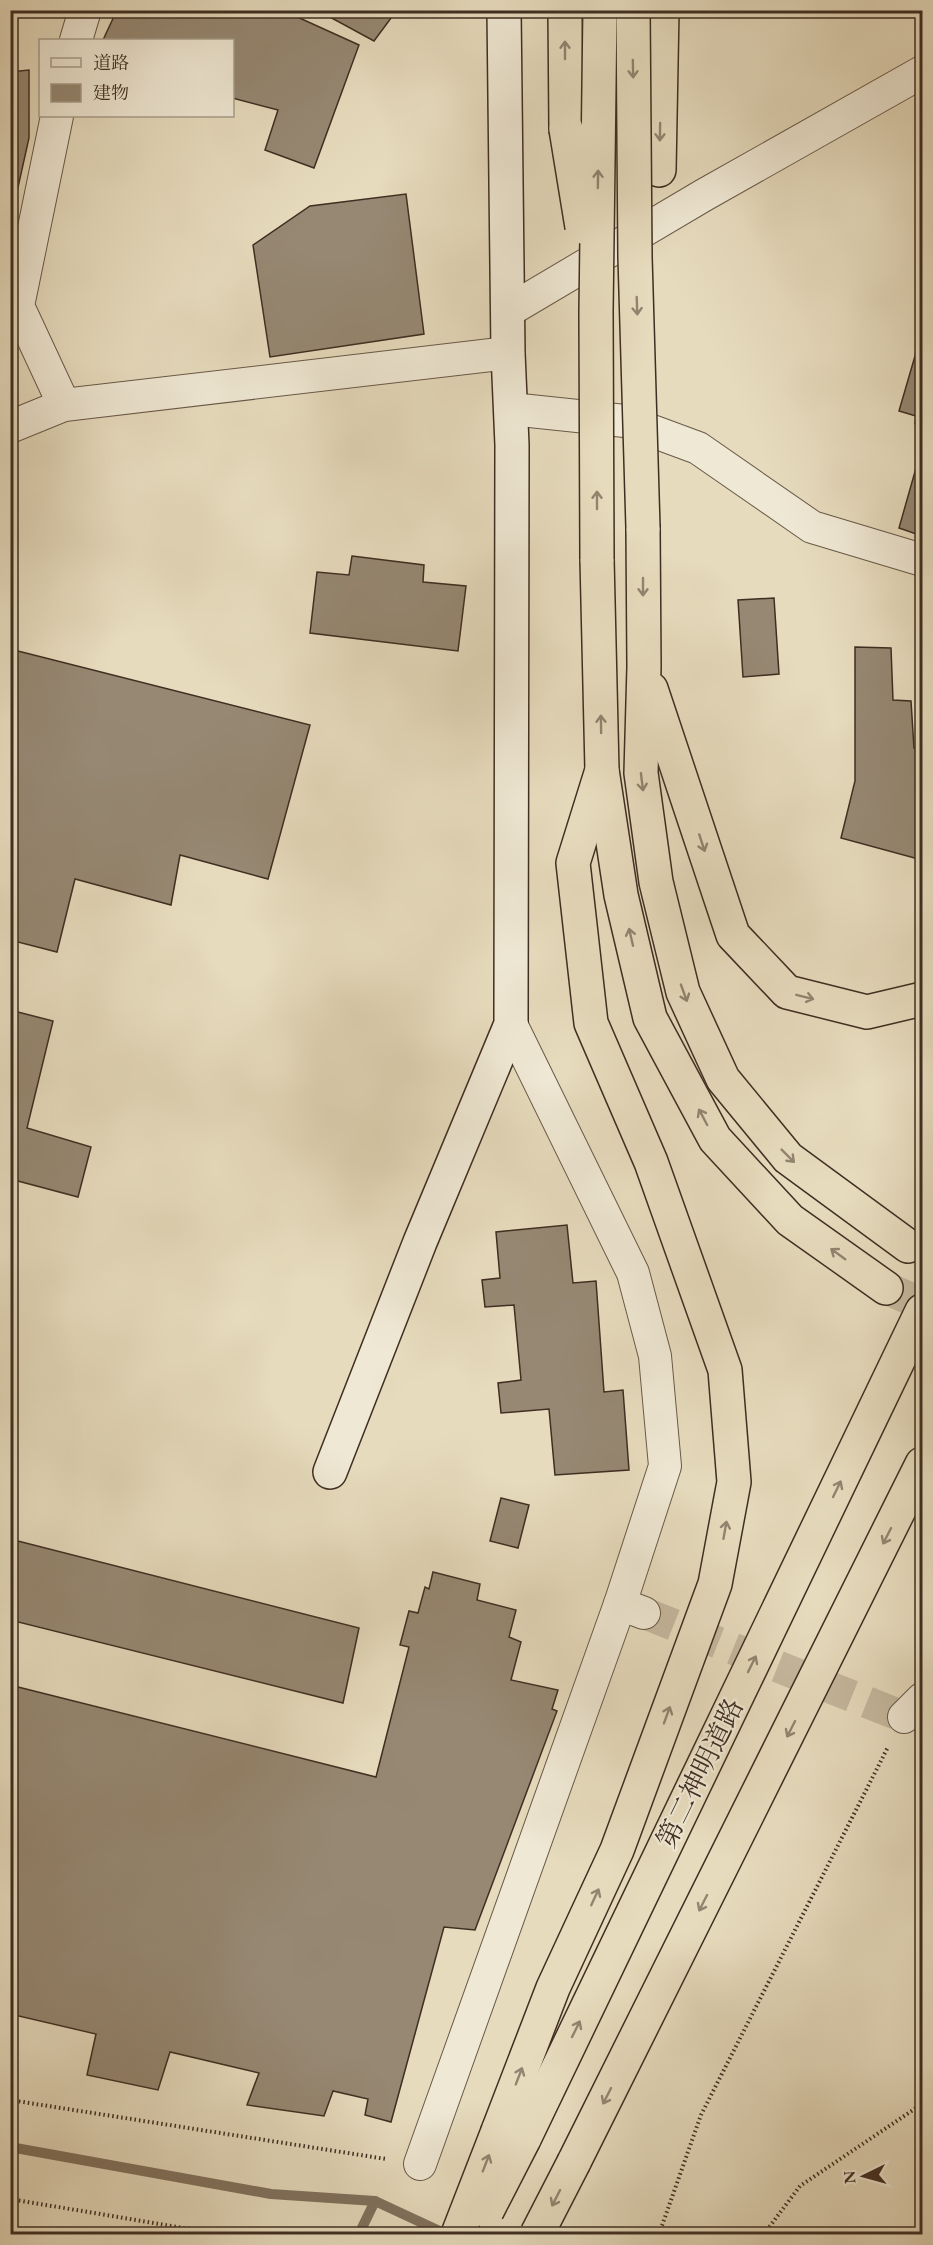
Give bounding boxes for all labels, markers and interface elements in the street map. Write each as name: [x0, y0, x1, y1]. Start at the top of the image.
legend: [39, 39, 234, 117]
one-way arrow: [560, 40, 571, 60]
text: 道路: [93, 51, 129, 74]
one-way arrow: [628, 58, 639, 78]
text: 建物: [93, 81, 129, 104]
one-way arrow: [654, 121, 665, 141]
one-way arrow: [592, 170, 604, 190]
one-way arrow: [631, 295, 642, 315]
one-way arrow: [591, 491, 603, 511]
one-way arrow: [637, 576, 649, 596]
one-way arrow: [595, 714, 607, 734]
one-way arrow: [637, 771, 648, 791]
one-way arrow: [697, 833, 708, 851]
one-way arrow: [624, 928, 636, 947]
one-way arrow: [679, 983, 690, 1002]
one-way arrow: [795, 991, 814, 1003]
one-way arrow: [697, 1108, 708, 1126]
one-way arrow: [780, 1149, 795, 1163]
one-way arrow: [831, 1248, 847, 1260]
one-way arrow: [831, 1480, 843, 1498]
one-way arrow: [720, 1521, 731, 1540]
one-way arrow: [881, 1526, 892, 1544]
one-way arrow: [747, 1656, 759, 1674]
street label: 第二神明道路: [648, 1692, 751, 1853]
one-way arrow: [662, 1706, 673, 1725]
one-way arrow: [784, 1719, 796, 1737]
one-way arrow: [590, 1888, 601, 1906]
one-way arrow: [697, 1894, 709, 1912]
one-way arrow: [571, 2021, 583, 2039]
one-way arrow: [514, 2067, 525, 2086]
one-way arrow: [601, 2087, 612, 2105]
north arrow: [834, 2146, 894, 2206]
one-way arrow: [481, 2154, 492, 2173]
text: N: [839, 2170, 861, 2185]
one-way arrow: [549, 2189, 561, 2207]

